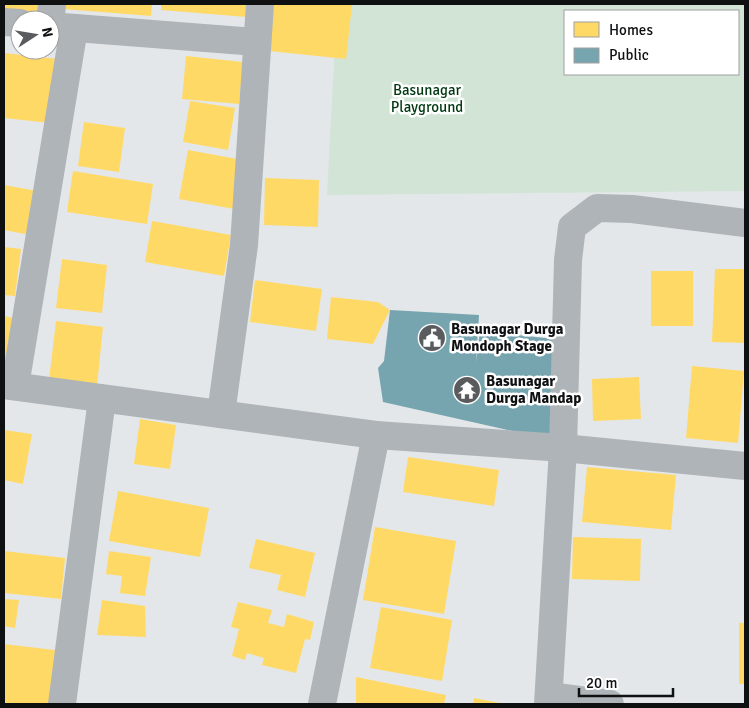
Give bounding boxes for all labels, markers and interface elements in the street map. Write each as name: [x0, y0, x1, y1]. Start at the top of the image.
north arrow: [10, 10, 60, 60]
legend: [564, 10, 739, 75]
text: Homes: [609, 21, 653, 39]
text: N: [38, 26, 57, 39]
text: Public: [609, 46, 649, 64]
park label: Basunagar Playground: [391, 81, 463, 116]
place label: Basunagar Durga Mondoph Stage: [451, 320, 564, 355]
public building icon: Basunagar Durga Mondoph Stage: [417, 323, 447, 353]
place label: Basunagar Durga Mandap: [486, 372, 581, 407]
temple icon: Basunagar Durga Mandap: [452, 375, 482, 405]
scale bar: [579, 666, 673, 698]
text: 20 m: [586, 674, 617, 692]

